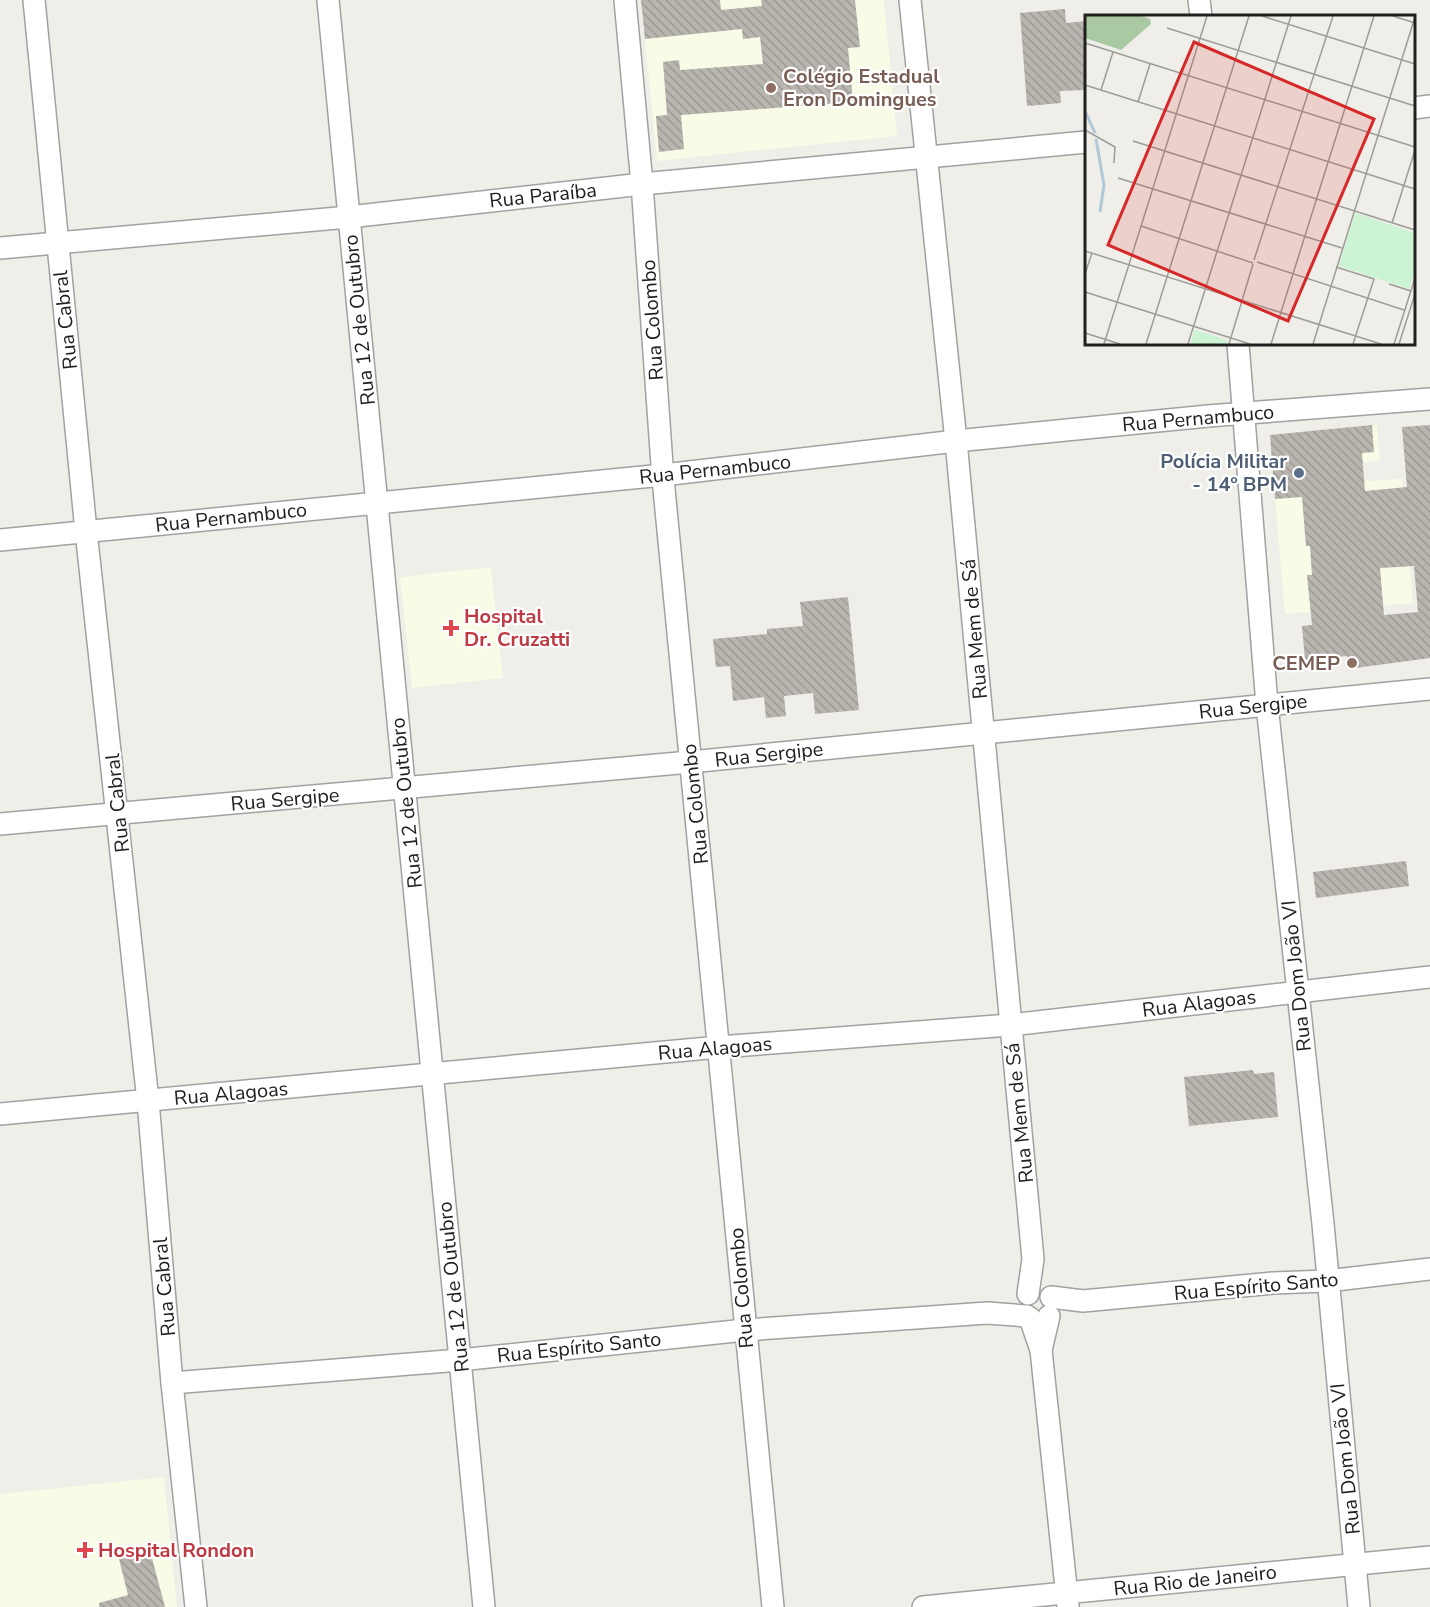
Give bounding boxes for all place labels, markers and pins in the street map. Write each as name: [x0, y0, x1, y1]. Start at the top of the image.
place label: Colégio Estadual Eron Domingues: [783, 63, 940, 113]
marker: Colégio Estadual Eron Domingues: [764, 81, 778, 95]
place label: Polícia Militar - 14º BPM: [1160, 448, 1287, 498]
marker: Polícia Militar - 14º BPM: [1292, 466, 1306, 480]
place label: Hospital Dr. Cruzatti: [464, 603, 570, 653]
marker: Hospital Dr. Cruzatti: [442, 619, 460, 637]
place label: CEMEP: [1272, 650, 1340, 677]
marker: CEMEP: [1345, 656, 1359, 670]
place label: Hospital Rondon: [98, 1537, 254, 1564]
marker: Hospital Rondon: [76, 1541, 94, 1559]

